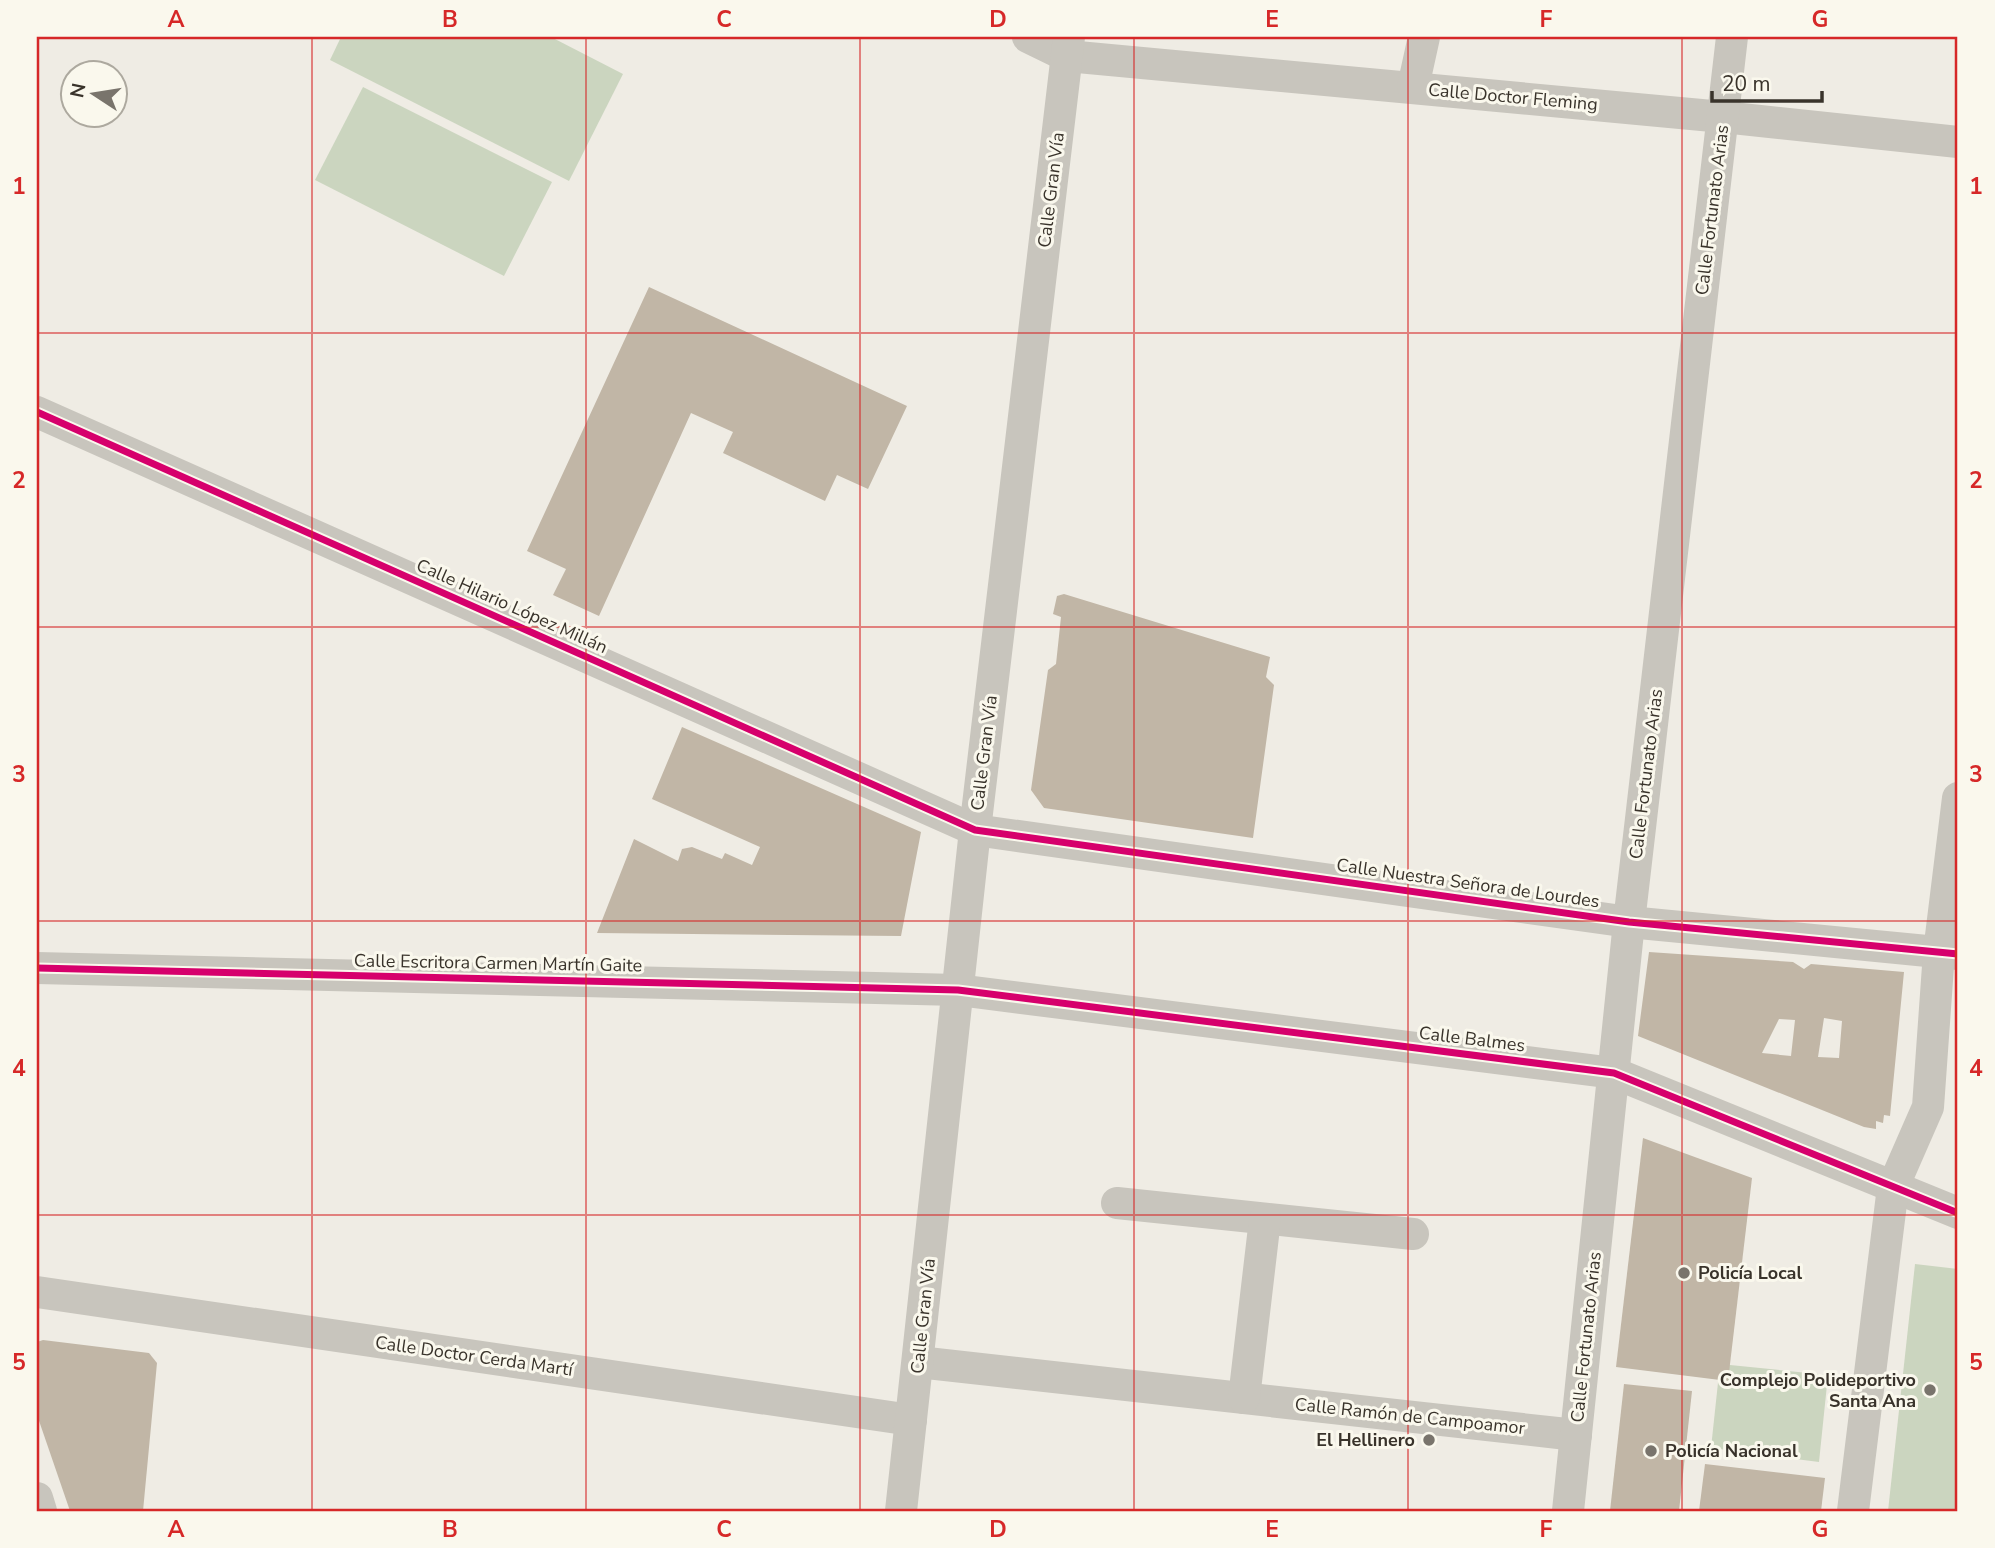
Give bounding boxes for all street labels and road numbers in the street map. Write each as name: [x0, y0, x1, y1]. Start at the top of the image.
street label: Calle Doctor Fleming: [1427, 78, 1599, 116]
street label: Calle Fortunato Arias: [1690, 123, 1734, 297]
street label: Calle Gran Vía: [1032, 131, 1070, 249]
street label: Calle Hilario López Millán: [413, 553, 611, 659]
street label: Calle Fortunato Arias: [1624, 687, 1668, 861]
street label: Calle Gran Vía: [965, 694, 1003, 812]
street label: Calle Nuestra Señora de Lourdes: [1335, 853, 1601, 913]
street label: Calle Escritora Carmen Martín Gaite: [354, 948, 642, 978]
street label: Calle Balmes: [1418, 1021, 1526, 1057]
street label: Calle Fortunato Arias: [1565, 1250, 1607, 1424]
street label: Calle Gran Vía: [905, 1257, 941, 1375]
street label: Calle Doctor Cerda Martí: [374, 1330, 575, 1382]
street label: Calle Ramón de Campoamor: [1294, 1392, 1527, 1440]

